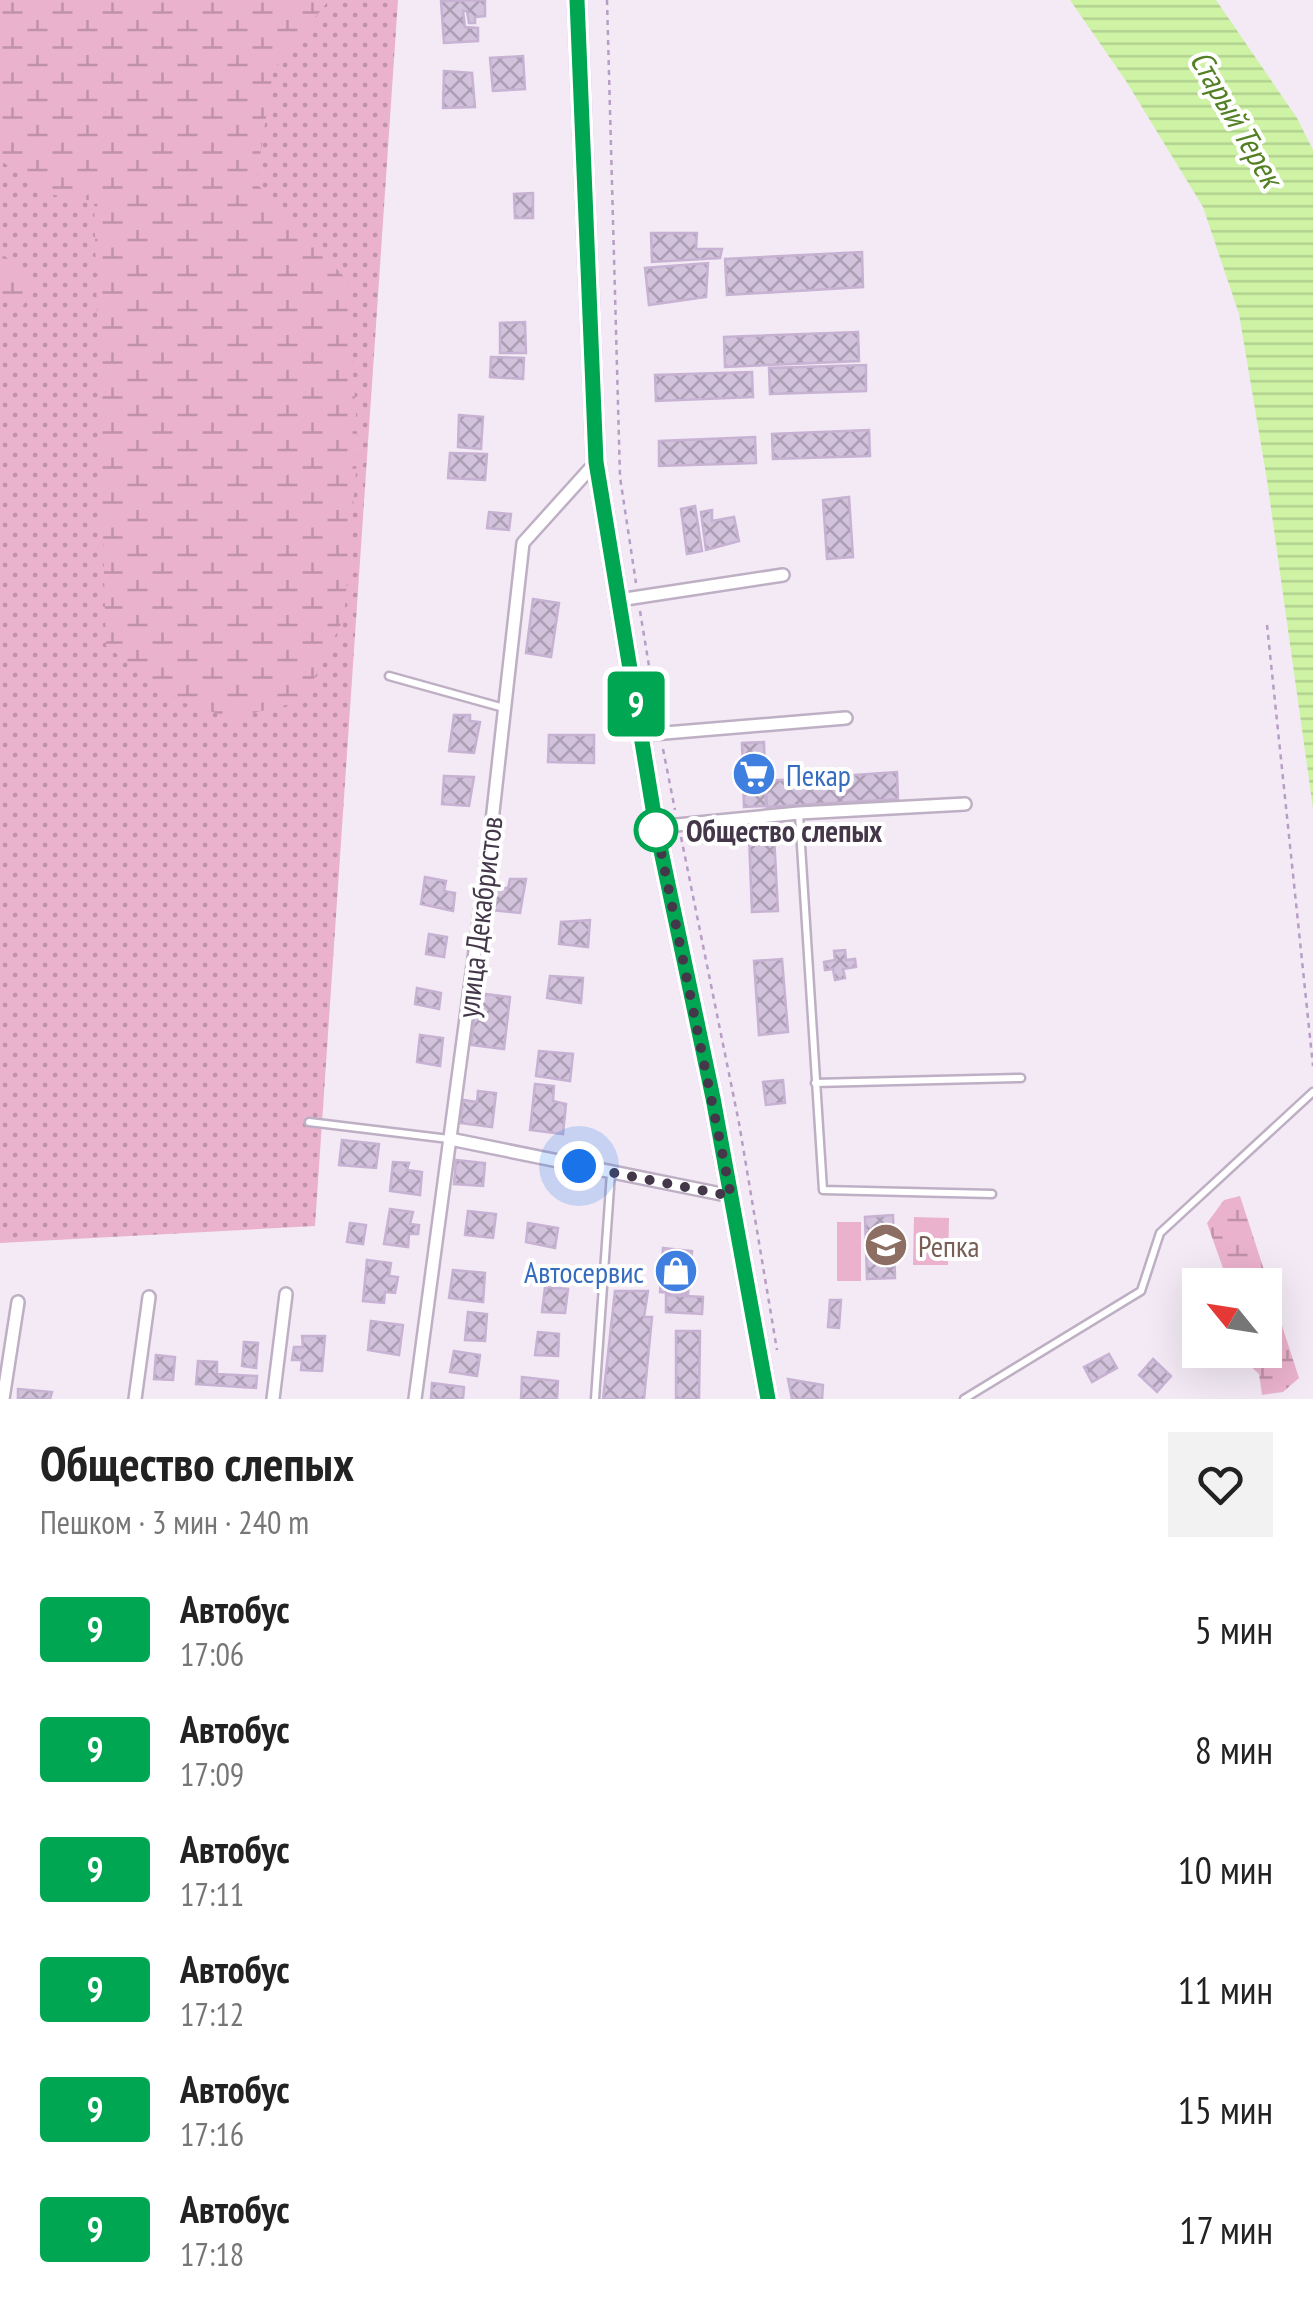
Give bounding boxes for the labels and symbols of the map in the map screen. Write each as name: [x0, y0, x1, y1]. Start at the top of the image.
water label: Старый Терек: [1181, 42, 1295, 197]
line badge: 9: [604, 672, 668, 736]
supermarket icon: Пекар: [731, 751, 777, 797]
place label: Пекар: [786, 755, 851, 794]
marker: Общество слепых: [635, 809, 677, 851]
place label: Общество слепых: [686, 811, 883, 850]
street label: улица Декабристов: [447, 814, 511, 1020]
your location: [554, 1141, 604, 1191]
school or university icon: Репка: [863, 1222, 909, 1268]
place label: Репка: [918, 1226, 980, 1265]
shop icon: Автосервис: [653, 1248, 699, 1294]
place label: Автосервис: [524, 1252, 644, 1291]
north arrow: [1182, 1268, 1282, 1368]

